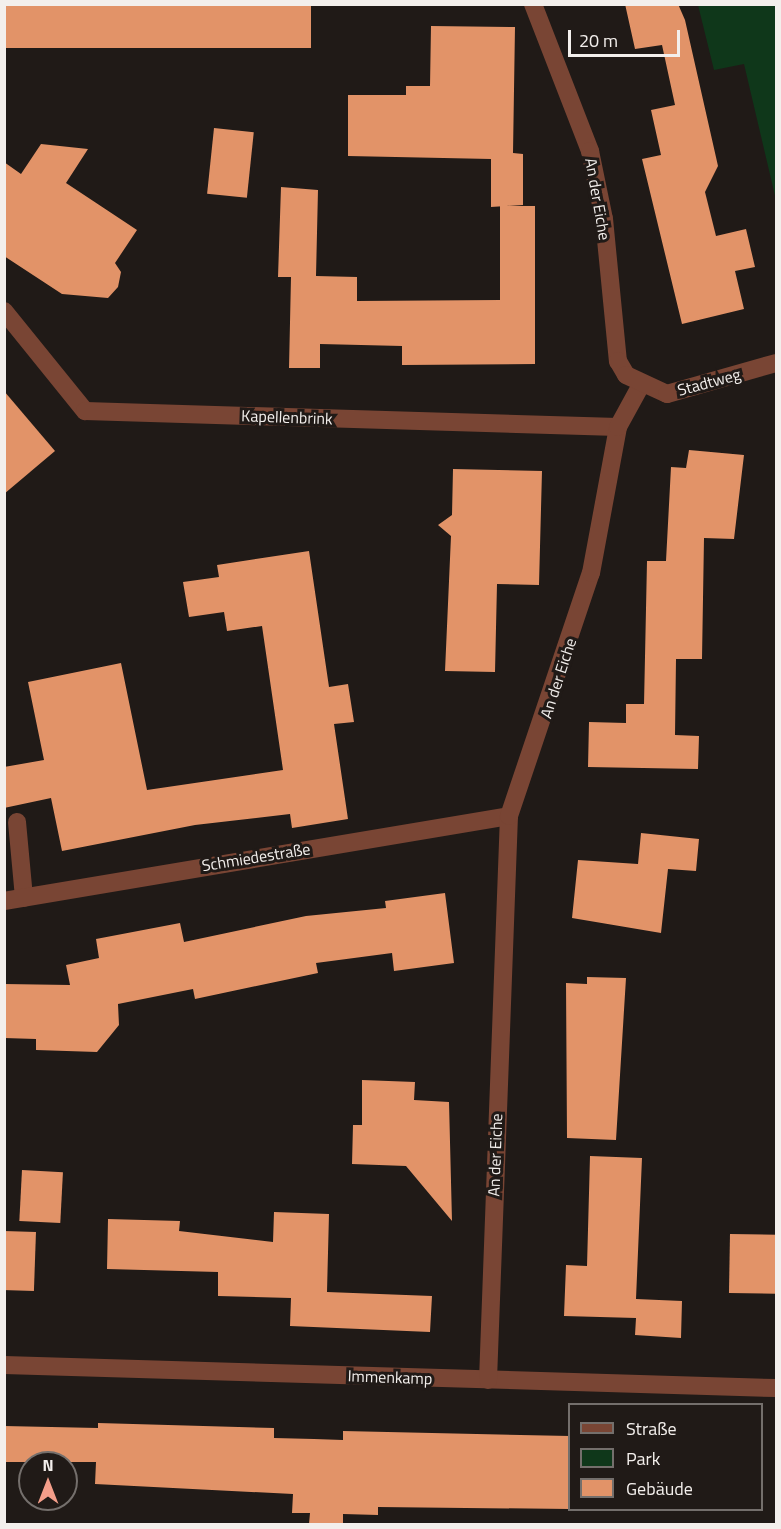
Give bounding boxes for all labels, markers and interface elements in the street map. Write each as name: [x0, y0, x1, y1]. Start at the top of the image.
scale bar: [571, 18, 684, 56]
text: 20 m: [579, 27, 618, 54]
street label: An der Eiche: [581, 156, 615, 242]
street label: Stadtweg: [675, 364, 743, 400]
street label: Kapellenbrink: [241, 406, 333, 428]
street label: An der Eiche: [536, 635, 580, 721]
street label: Schmiedestraße: [200, 839, 312, 875]
street label: An der Eiche: [484, 1113, 506, 1197]
street label: Immenkamp: [347, 1366, 433, 1388]
legend: [568, 1403, 763, 1511]
text: Straße: [626, 1415, 677, 1442]
text: Park: [626, 1445, 660, 1472]
north arrow: [18, 1451, 78, 1511]
text: N: [42, 1453, 54, 1477]
text: Gebäude: [626, 1475, 693, 1502]

